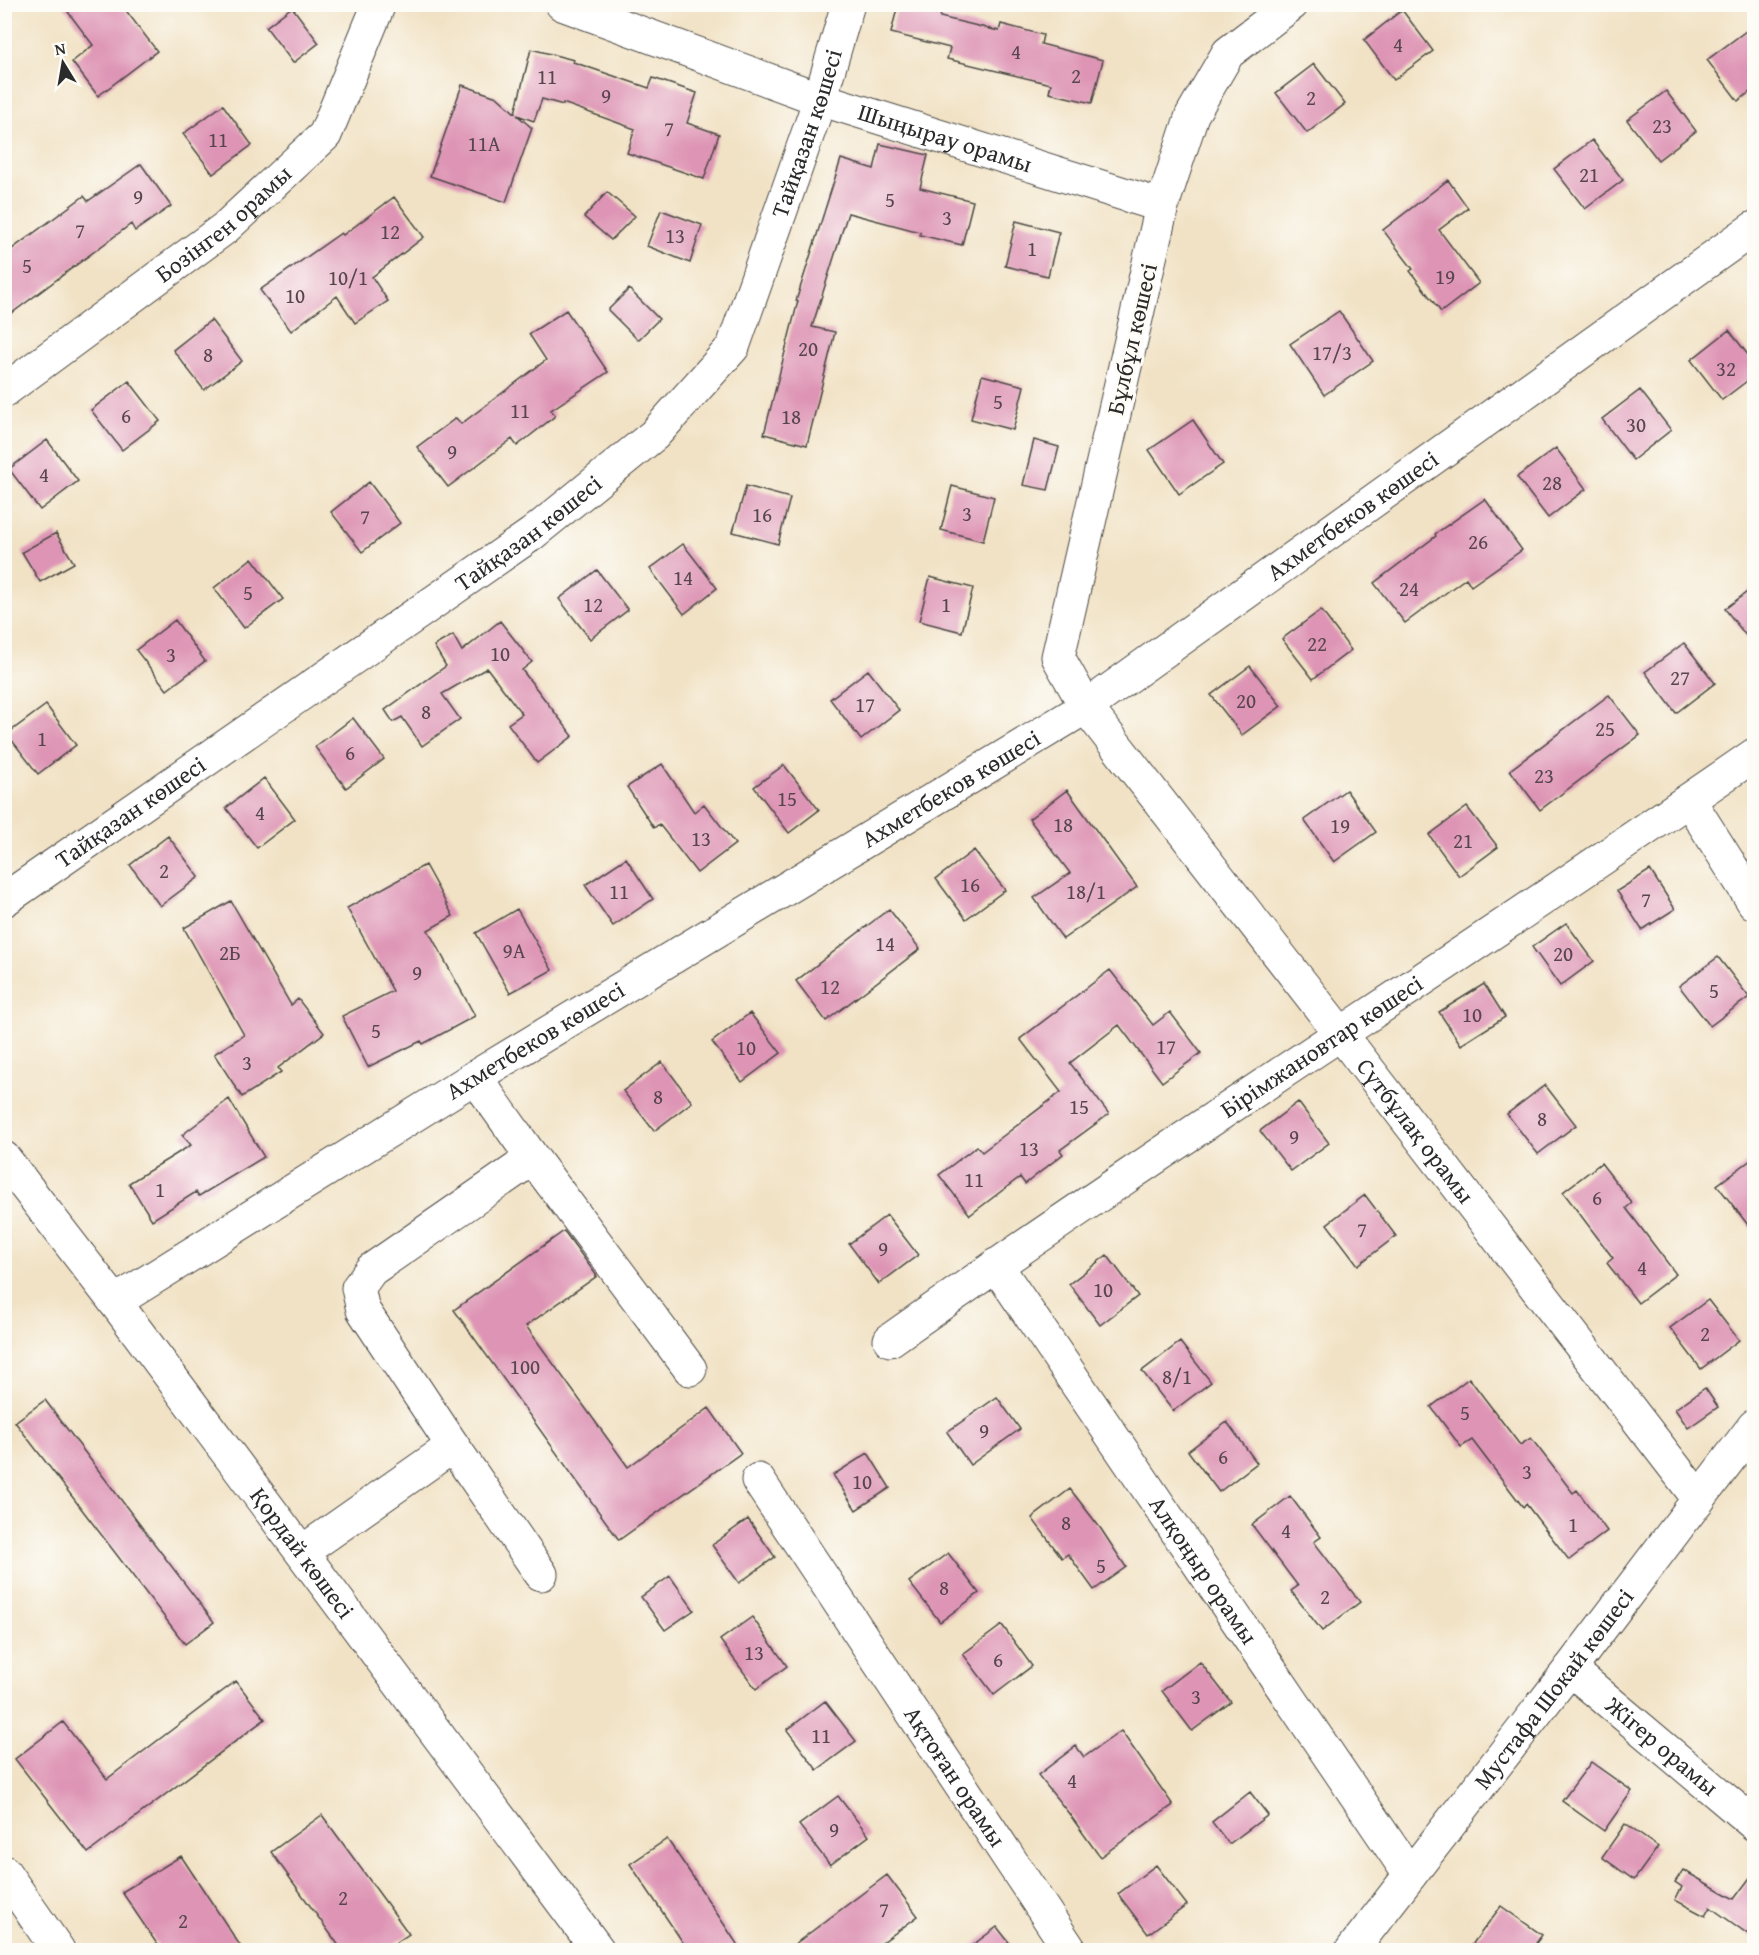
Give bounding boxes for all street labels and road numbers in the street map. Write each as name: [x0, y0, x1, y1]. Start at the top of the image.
street label: Тайқазан көшесі: [762, 44, 851, 222]
street label: Шыңырау орамы: [854, 94, 1037, 181]
street label: Бозінген орамы: [148, 156, 299, 291]
street label: Бұлбұл көшесі: [1097, 259, 1166, 418]
street label: Ахметбеков көшесі: [1259, 442, 1446, 589]
street label: Тайқазан көшесі: [447, 466, 609, 600]
street label: Ахметбеков көшесі: [854, 720, 1047, 856]
street label: Тайқазан көшесі: [48, 747, 213, 876]
street label: Бірімжановтар көшесі: [1213, 966, 1430, 1126]
street label: Ахметбеков көшесі: [439, 972, 631, 1108]
street label: Cүтбұлақ орамы: [1348, 1050, 1483, 1211]
street label: Қордай көшесі: [242, 1480, 363, 1626]
street label: Алқоңыр орамы: [1141, 1489, 1267, 1651]
street label: Мустафа Шокай көшесі: [1465, 1581, 1642, 1797]
street label: Жігер орамы: [1597, 1687, 1726, 1804]
street label: Ақтоған орамы: [896, 1699, 1015, 1854]

